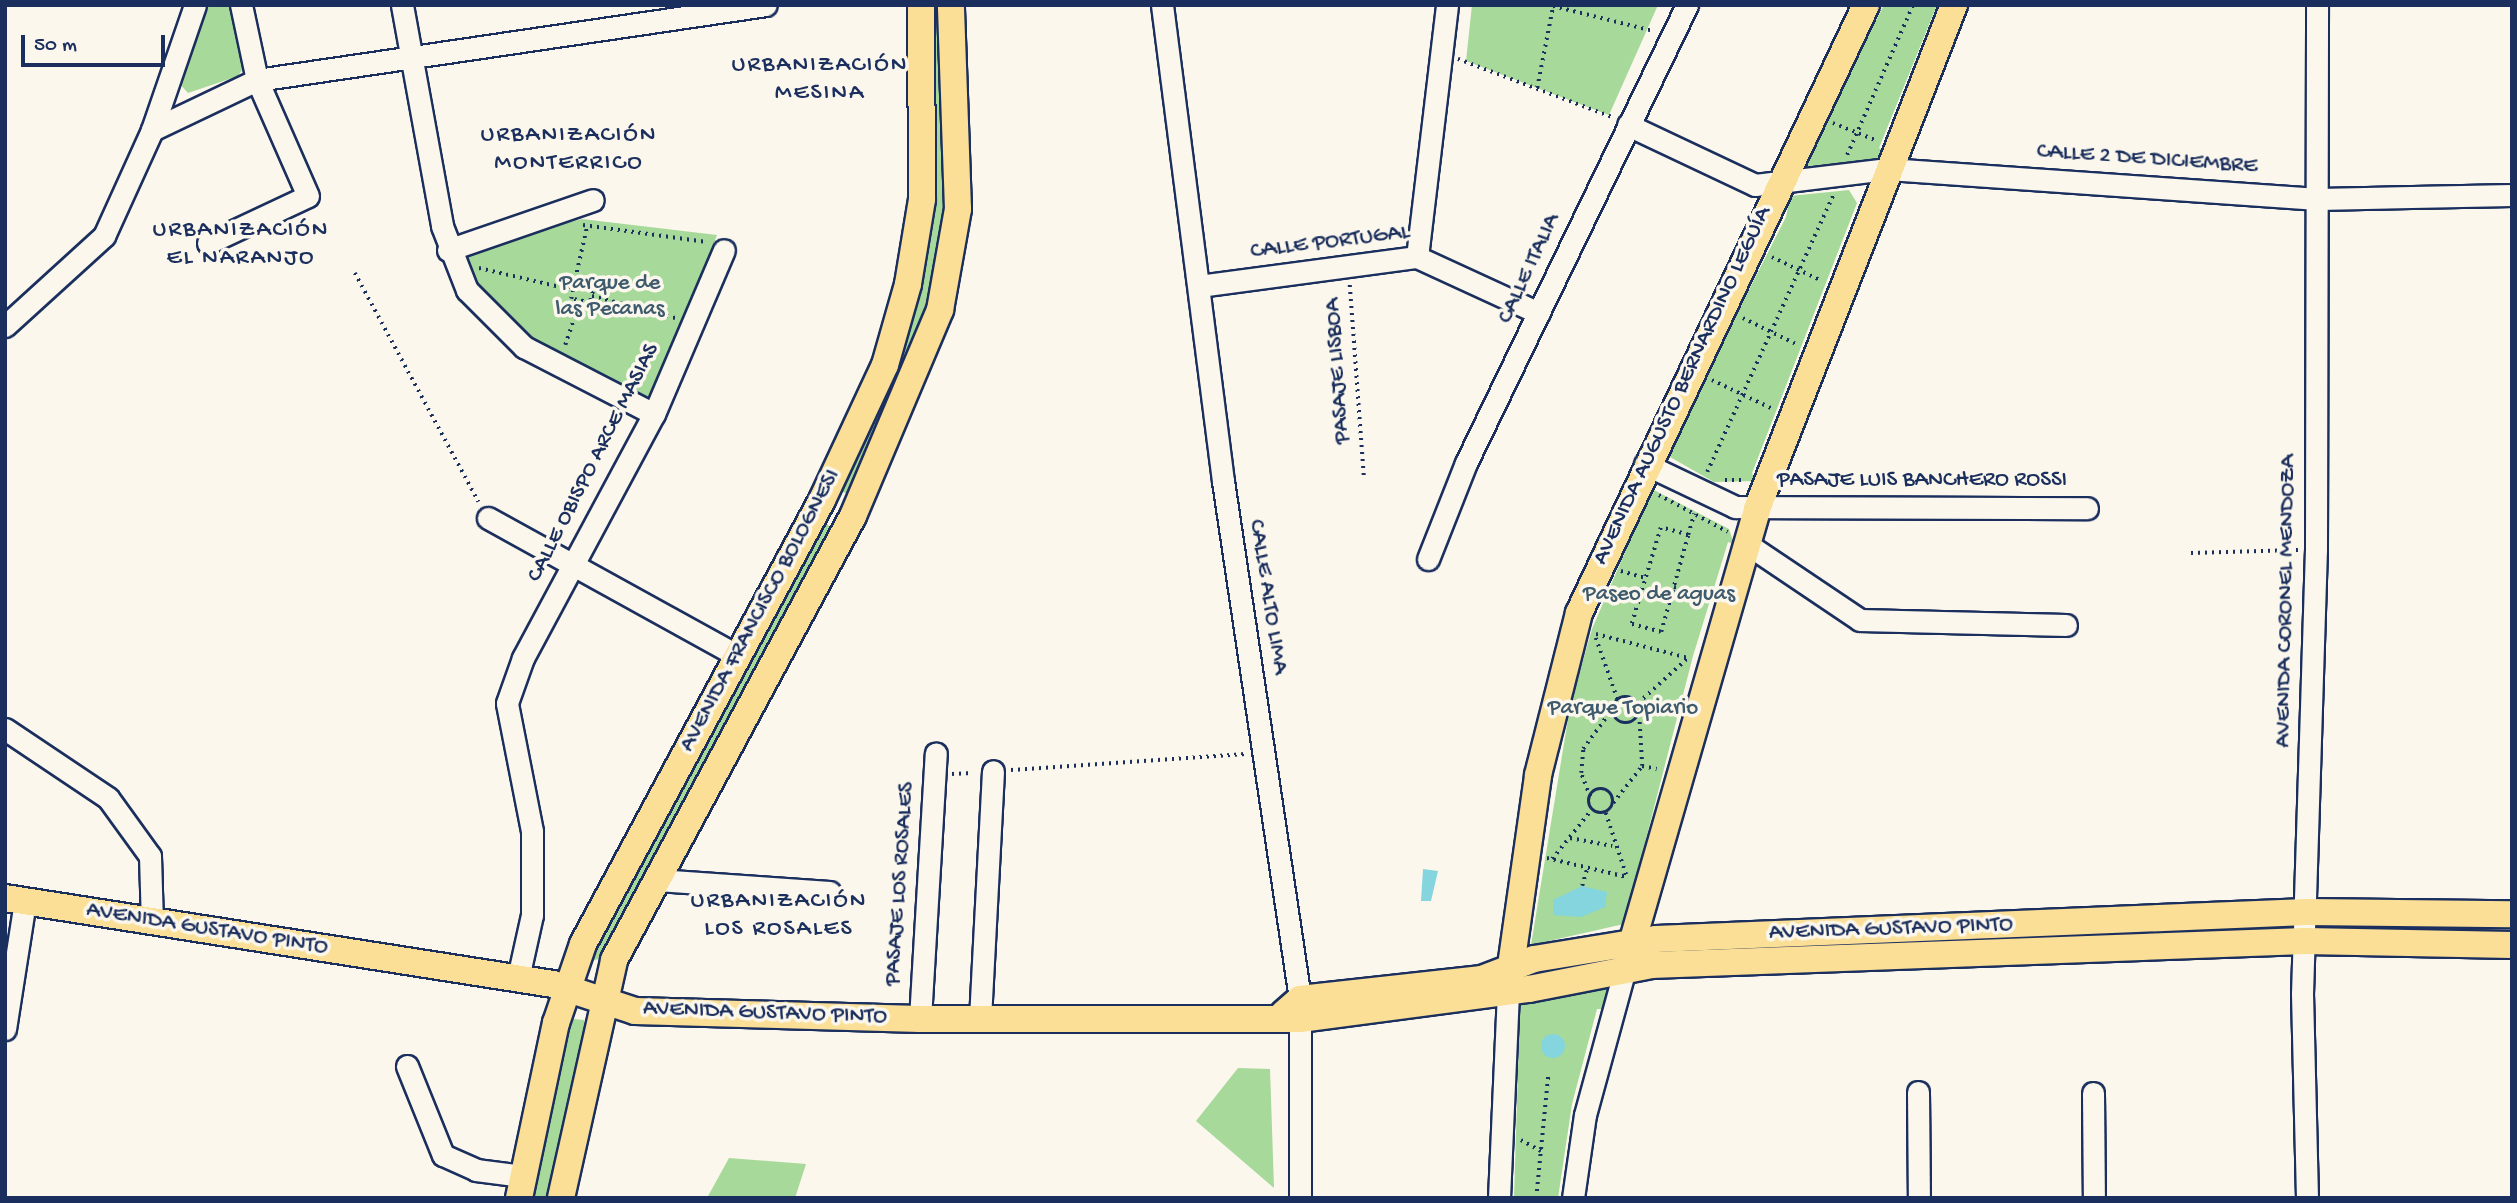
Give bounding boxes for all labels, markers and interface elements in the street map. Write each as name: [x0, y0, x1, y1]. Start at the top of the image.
scale bar: [24, 21, 168, 65]
text: 50 m: [34, 34, 77, 59]
district label: URBANIZACIÓN MESINA: [733, 52, 907, 108]
district label: URBANIZACIÓN MONTERRICO: [482, 122, 656, 178]
street label: CALLE 2 DE DICIEMBRE: [2036, 139, 2258, 181]
street label: AVENIDA AUGUSTO BERNARDINO LEGUÍA: [1588, 203, 1778, 569]
street label: CALLE ITALIA: [1493, 210, 1567, 328]
district label: URBANIZACIÓN EL NARANJO: [154, 217, 328, 273]
street label: CALLE PORTUGAL: [1249, 220, 1411, 266]
park label: Parque de las Pecanas: [555, 270, 665, 324]
street label: PASAJE LISBOA: [1320, 297, 1358, 445]
street label: CALLE OBISPO ARCE MASIAS: [522, 339, 666, 587]
street label: AVENIDA CORONEL MENDOZA: [2271, 454, 2303, 748]
street label: AVENIDA FRANCISCO BOLOGNESI: [675, 465, 847, 757]
street label: PASAJE LUIS BANCHERO ROSSI: [1777, 467, 2067, 495]
street label: CALLE ALTO LIMA: [1241, 518, 1293, 676]
park label: Paseo de aguas: [1583, 581, 1735, 609]
park label: Parque Topiario: [1548, 695, 1698, 723]
street label: PASAJE LOS ROSALES: [880, 781, 922, 987]
district label: URBANIZACIÓN LOS ROSALES: [692, 888, 866, 944]
street label: AVENIDA GUSTAVO PINTO: [84, 897, 330, 963]
street label: AVENIDA GUSTAVO PINTO: [1769, 912, 2013, 948]
street label: AVENIDA GUSTAVO PINTO: [643, 996, 887, 1032]

